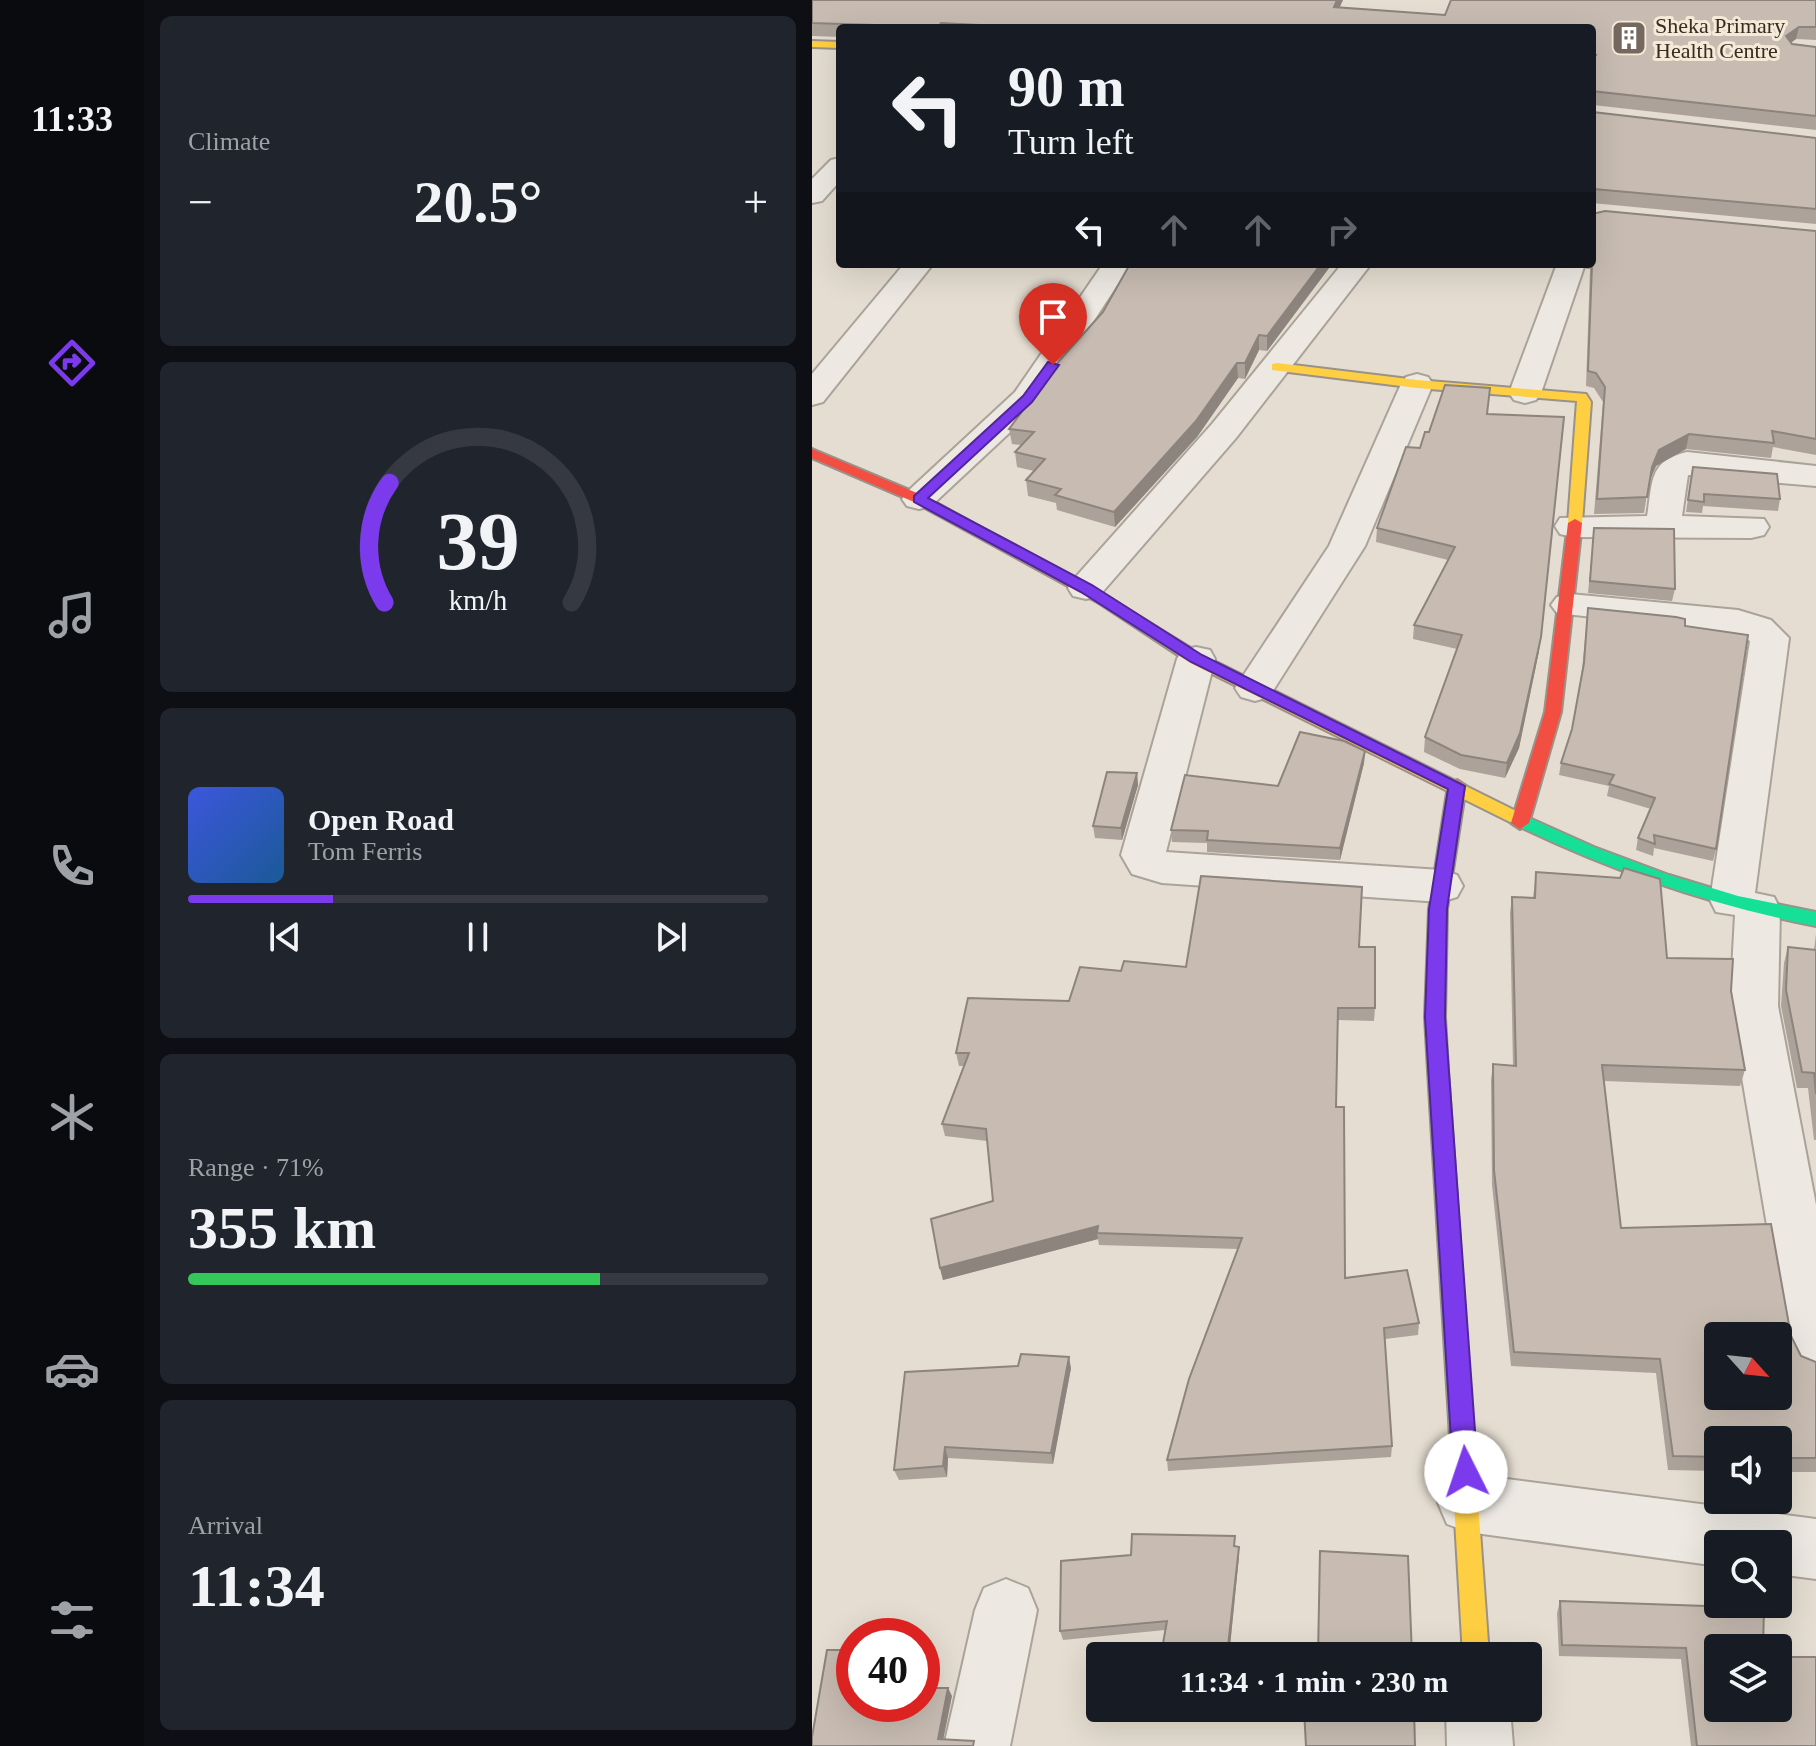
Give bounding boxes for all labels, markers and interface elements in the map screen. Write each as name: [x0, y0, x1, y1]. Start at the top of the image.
place label: Sheka Primary Health Centre: [1655, 13, 1785, 63]
building icon: Sheka Primary Health Centre: [1610, 19, 1648, 57]
icon: left: [876, 56, 980, 160]
text: 90 m: [1008, 56, 1125, 118]
text: 11:33: [31, 99, 113, 139]
text: Turn left: [1008, 122, 1134, 162]
text: Climate: [188, 127, 270, 156]
text: 20.5°: [414, 169, 543, 235]
text: −: [188, 178, 213, 227]
text: +: [743, 178, 768, 227]
icon: left: [1068, 208, 1112, 252]
icon: ahead: [1152, 208, 1196, 252]
icon: ahead: [1236, 208, 1280, 252]
icon: right: [1320, 208, 1364, 252]
pin: [1019, 283, 1087, 365]
icon: arrive: [1031, 295, 1075, 339]
icon: directions: [44, 335, 100, 391]
text: 39: [436, 495, 520, 587]
text: km/h: [449, 585, 507, 616]
icon: music: [44, 587, 100, 643]
text: Open Road: [308, 803, 454, 836]
text: Tom Ferris: [308, 837, 422, 866]
icon: phone: [44, 838, 100, 894]
icon: previous: [263, 915, 307, 959]
icon: pause: [456, 915, 500, 959]
icon: next: [649, 915, 693, 959]
icon: climate: [44, 1089, 100, 1145]
text: Range · 71%: [188, 1153, 324, 1182]
text: 355 km: [188, 1195, 376, 1261]
north arrow: [1704, 1322, 1792, 1410]
map controls: [1704, 1322, 1792, 1722]
icon: car: [44, 1341, 100, 1397]
button: sound: [1704, 1426, 1792, 1514]
position arrow: [1424, 1430, 1508, 1514]
text: Arrival: [188, 1511, 263, 1540]
button: search: [1704, 1530, 1792, 1618]
text: 11:34: [188, 1553, 325, 1619]
icon: filters: [44, 1592, 100, 1648]
speed limit sign: 40: [836, 1618, 940, 1722]
button: layers: [1704, 1634, 1792, 1722]
text: 11:34 · 1 min · 230 m: [1180, 1665, 1448, 1698]

